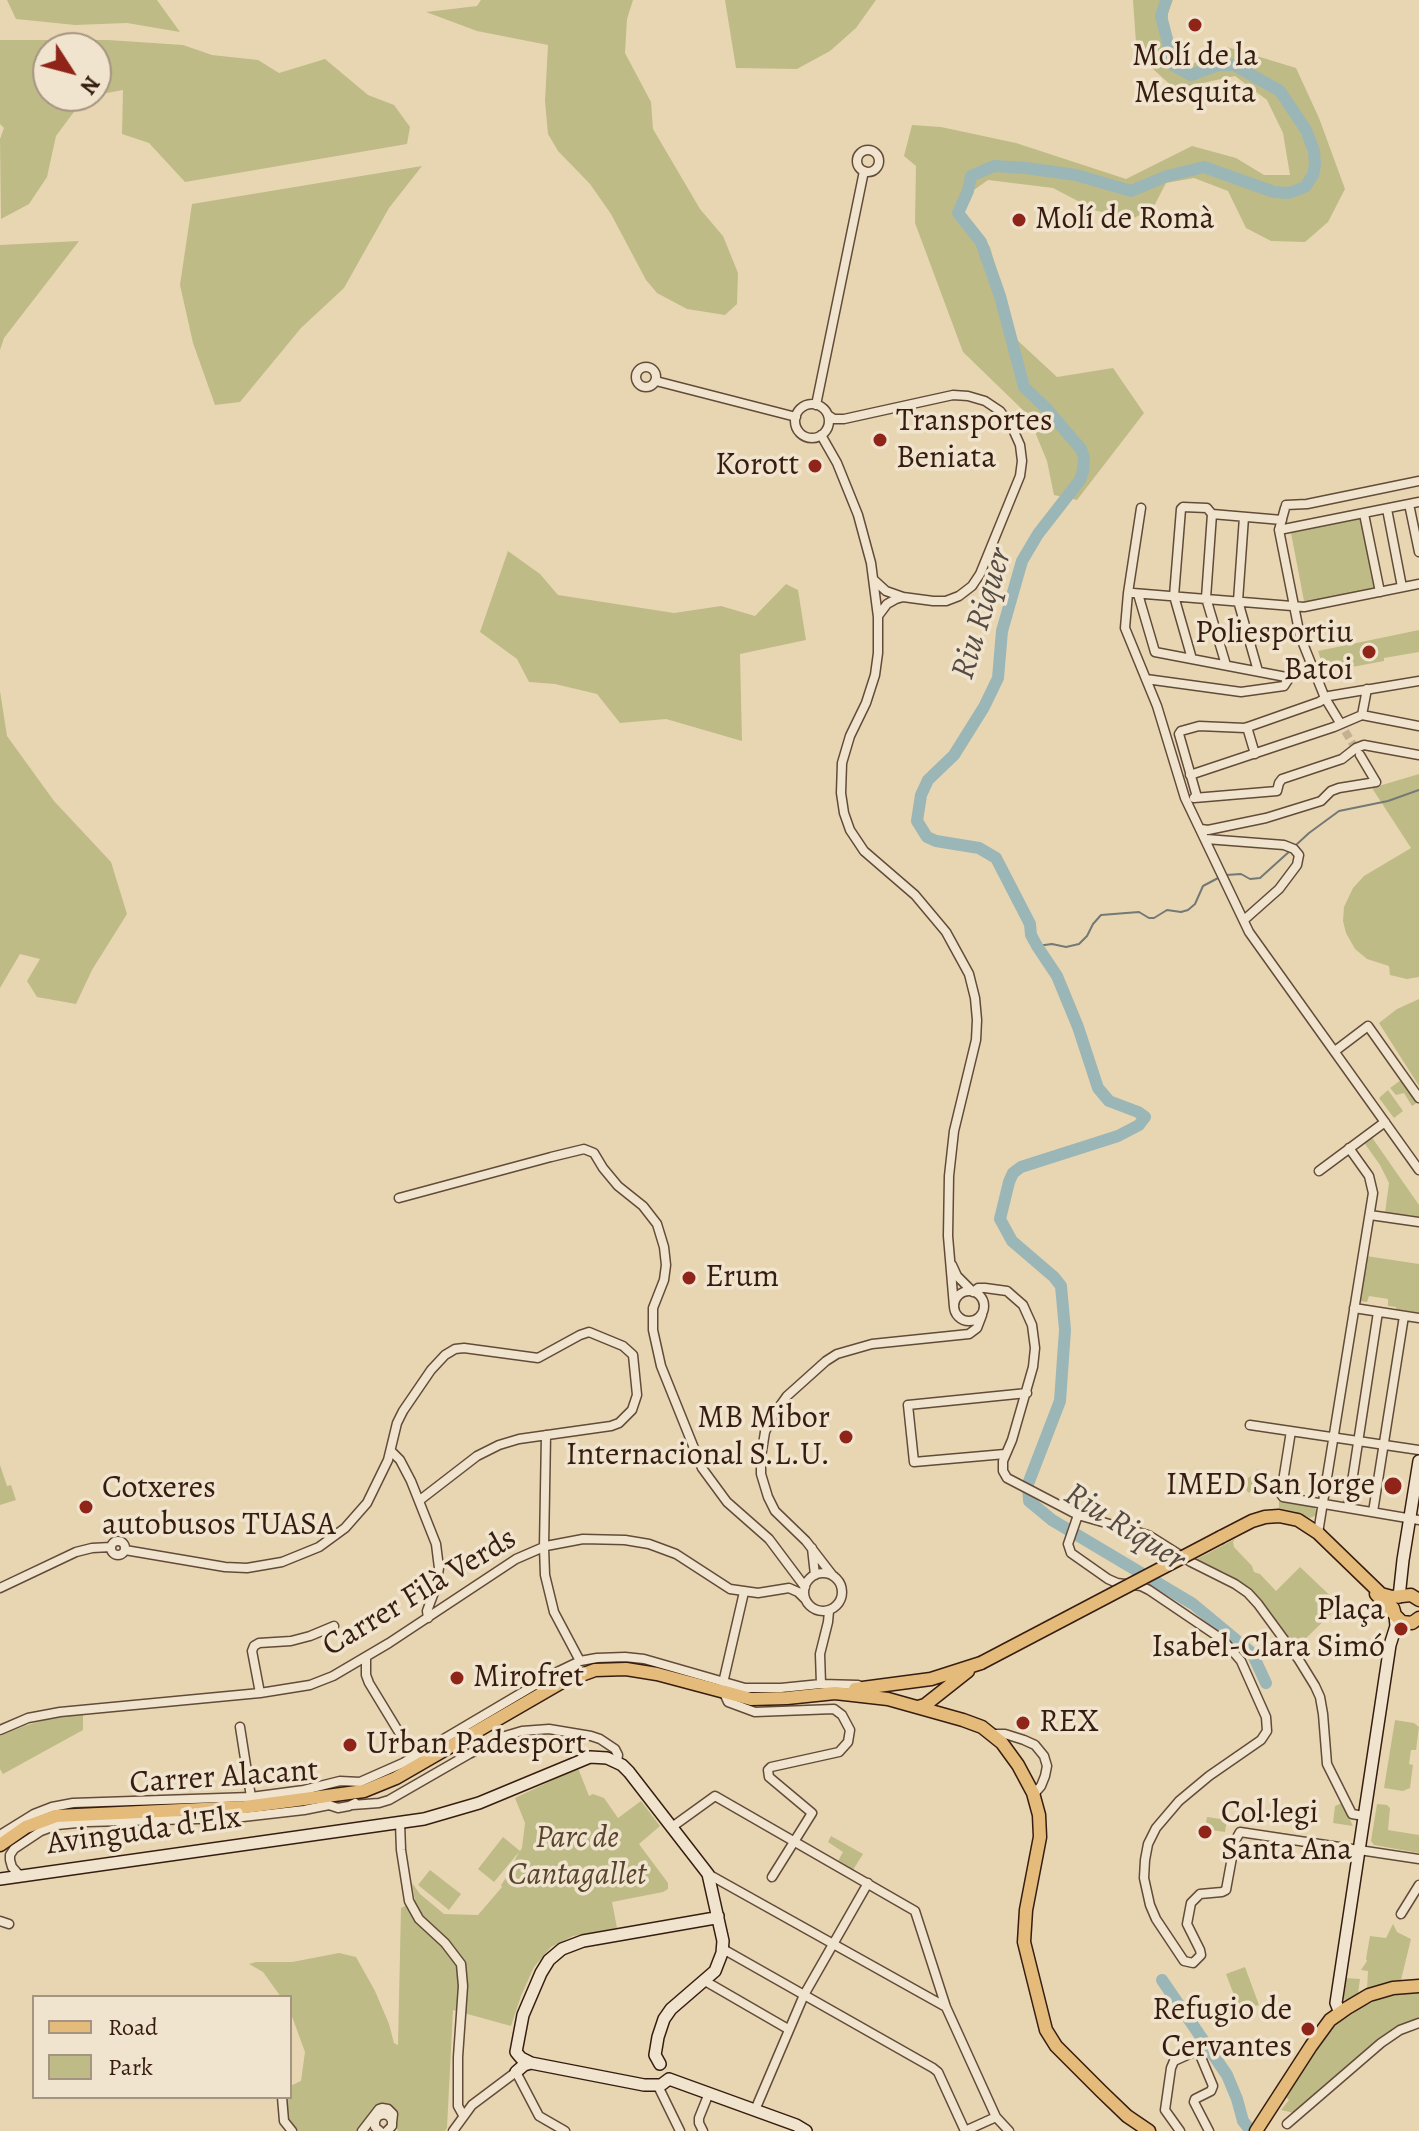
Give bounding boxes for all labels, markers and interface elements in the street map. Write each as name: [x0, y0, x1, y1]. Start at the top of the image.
marker: Molí de la Mesquita: [1186, 16, 1204, 34]
north arrow: [32, 32, 112, 112]
place label: Molí de la Mesquita: [1132, 38, 1258, 113]
text: N: [73, 70, 107, 100]
place label: Molí de Romà: [1035, 201, 1214, 239]
marker: Molí de Romà: [1010, 211, 1028, 229]
place label: Transportes Beniata: [896, 403, 1053, 478]
marker: Transportes Beniata: [871, 431, 889, 449]
place label: Korott: [715, 447, 799, 485]
marker: Korott: [806, 457, 824, 475]
water label: Riu Riquer: [944, 543, 1022, 685]
place label: Poliesportiu Batoi: [1195, 615, 1353, 690]
marker: Poliesportiu Batoi: [1360, 643, 1378, 661]
place label: Erum: [705, 1259, 779, 1297]
marker: Erum: [680, 1269, 698, 1287]
place label: MB Mibor Internacional S.L.U.: [566, 1400, 830, 1475]
marker: MB Mibor Internacional S.L.U.: [837, 1428, 855, 1446]
place label: IMED San Jorge: [1166, 1467, 1375, 1505]
place label: Cotxeres autobusos TUASA: [102, 1470, 336, 1545]
water label: Riu Riquer: [1056, 1475, 1192, 1581]
marker: IMED San Jorge: [1382, 1475, 1404, 1497]
marker: Cotxeres autobusos TUASA: [77, 1498, 95, 1516]
street label: Carrer Filà Verds: [316, 1520, 524, 1666]
place label: Plaça Isabel-Clara Simó: [1152, 1592, 1385, 1667]
marker: Plaça Isabel-Clara Simó: [1392, 1620, 1410, 1638]
place label: Mirofret: [473, 1659, 584, 1697]
marker: Mirofret: [448, 1669, 466, 1687]
place label: REX: [1039, 1704, 1098, 1742]
marker: REX: [1014, 1714, 1032, 1732]
place label: Urban Padesport: [366, 1726, 586, 1764]
marker: Urban Padesport: [341, 1736, 359, 1754]
street label: Carrer Alacant: [128, 1752, 320, 1804]
place label: Col·legi Santa Ana: [1221, 1795, 1352, 1870]
street label: Avinguda d'Elx: [45, 1799, 243, 1865]
park label: Parc de Cantagallet: [508, 1820, 646, 1895]
marker: Col·legi Santa Ana: [1196, 1823, 1214, 1841]
place label: Refugio de Cervantes: [1152, 1992, 1292, 2067]
legend: [32, 1995, 292, 2099]
text: Road: [108, 2011, 158, 2043]
marker: Refugio de Cervantes: [1299, 2020, 1317, 2038]
text: Park: [108, 2051, 153, 2083]

